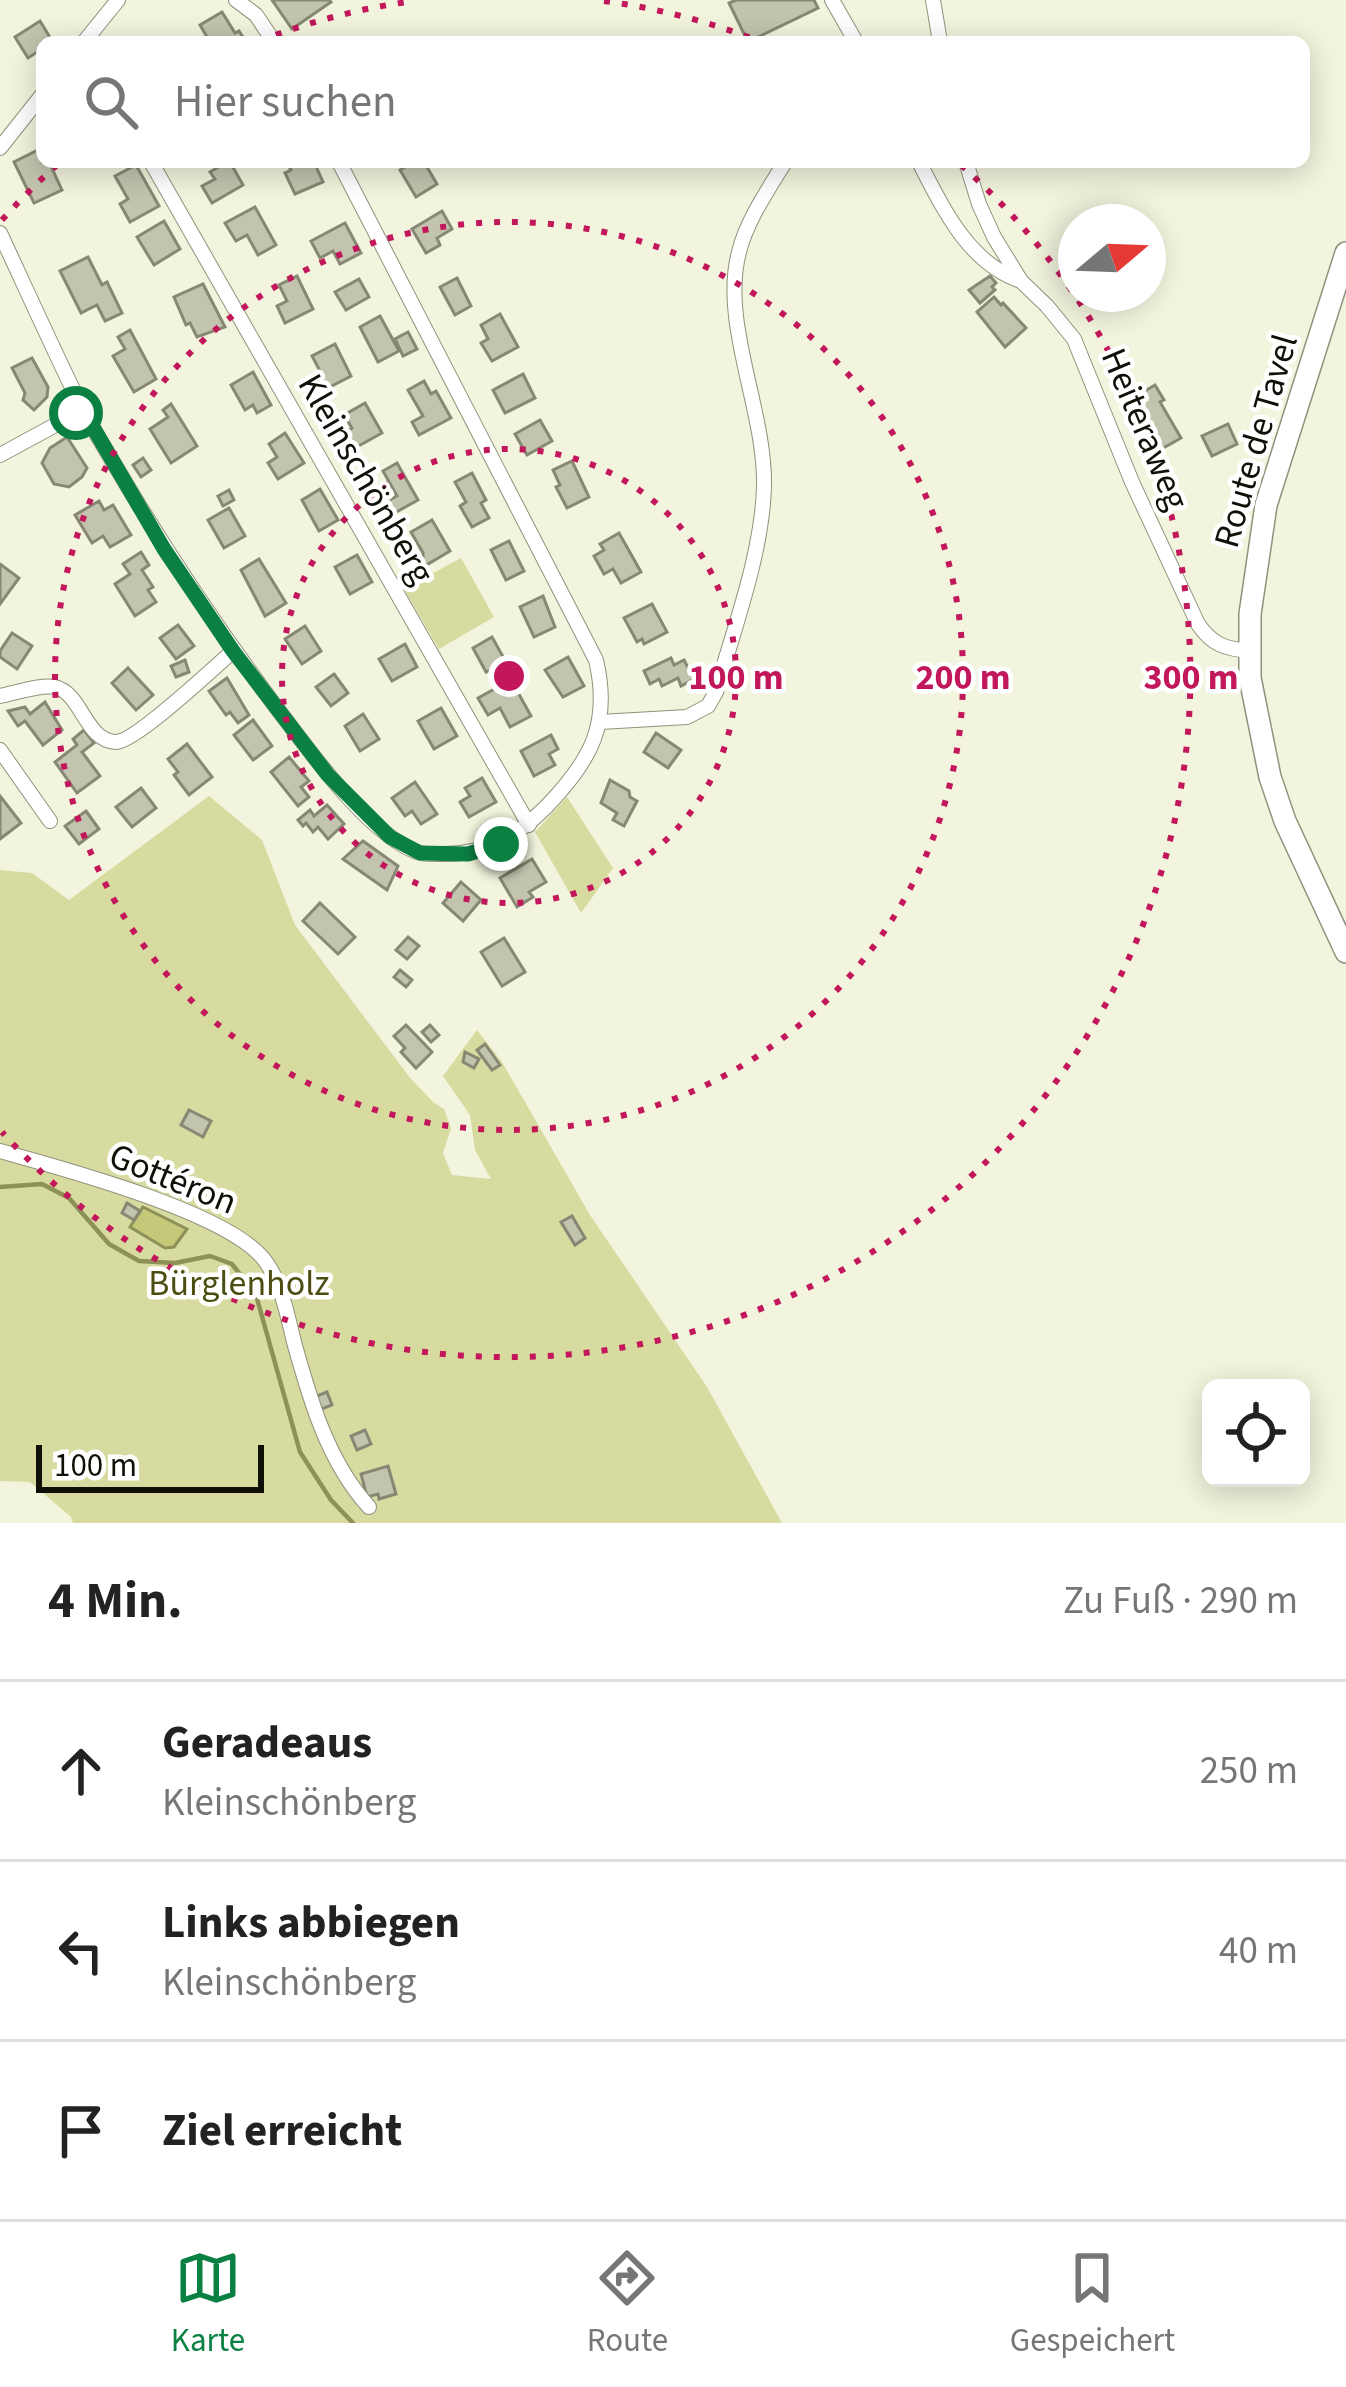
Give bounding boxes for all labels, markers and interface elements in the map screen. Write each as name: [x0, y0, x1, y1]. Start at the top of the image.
search box: [36, 36, 1310, 168]
icon: search: [78, 69, 144, 135]
text: Hier suchen: [174, 70, 397, 134]
north arrow: [1058, 204, 1166, 312]
street label: Route de Tavel: [1201, 328, 1311, 554]
street label: Heiteraweg: [1088, 340, 1202, 518]
street label: Kleinschönberg: [285, 365, 447, 593]
route start: [49, 386, 103, 440]
text: 100 m: [688, 652, 784, 703]
text: 200 m: [915, 652, 1011, 703]
text: 300 m: [1143, 652, 1239, 703]
centre of rings: [488, 655, 530, 697]
route end: [474, 817, 528, 871]
street label: Gottéron: [102, 1130, 244, 1228]
park label: Bürglenholz: [148, 1258, 330, 1309]
map controls: [1202, 1379, 1310, 1487]
button: locate: [1202, 1379, 1310, 1487]
scale bar: [36, 1439, 264, 1492]
text: 100 m: [54, 1442, 137, 1489]
text: 4 Min.: [48, 1565, 183, 1637]
text: Zu Fuß · 290 m: [1063, 1573, 1298, 1629]
text: Geradeaus: [162, 1711, 372, 1775]
icon: ahead: [48, 1738, 114, 1804]
text: 250 m: [1200, 1743, 1298, 1799]
text: Kleinschönberg: [162, 1775, 416, 1831]
text: Links abbiegen: [162, 1891, 460, 1955]
icon: left: [48, 1918, 114, 1984]
text: 40 m: [1219, 1923, 1298, 1979]
text: Kleinschönberg: [162, 1955, 416, 2011]
icon: arrive: [48, 2098, 114, 2164]
text: Ziel erreicht: [162, 2099, 402, 2163]
tab: Karte: [171, 2245, 245, 2364]
tab: Route: [587, 2245, 668, 2364]
tab: Gespeichert: [1010, 2245, 1175, 2364]

